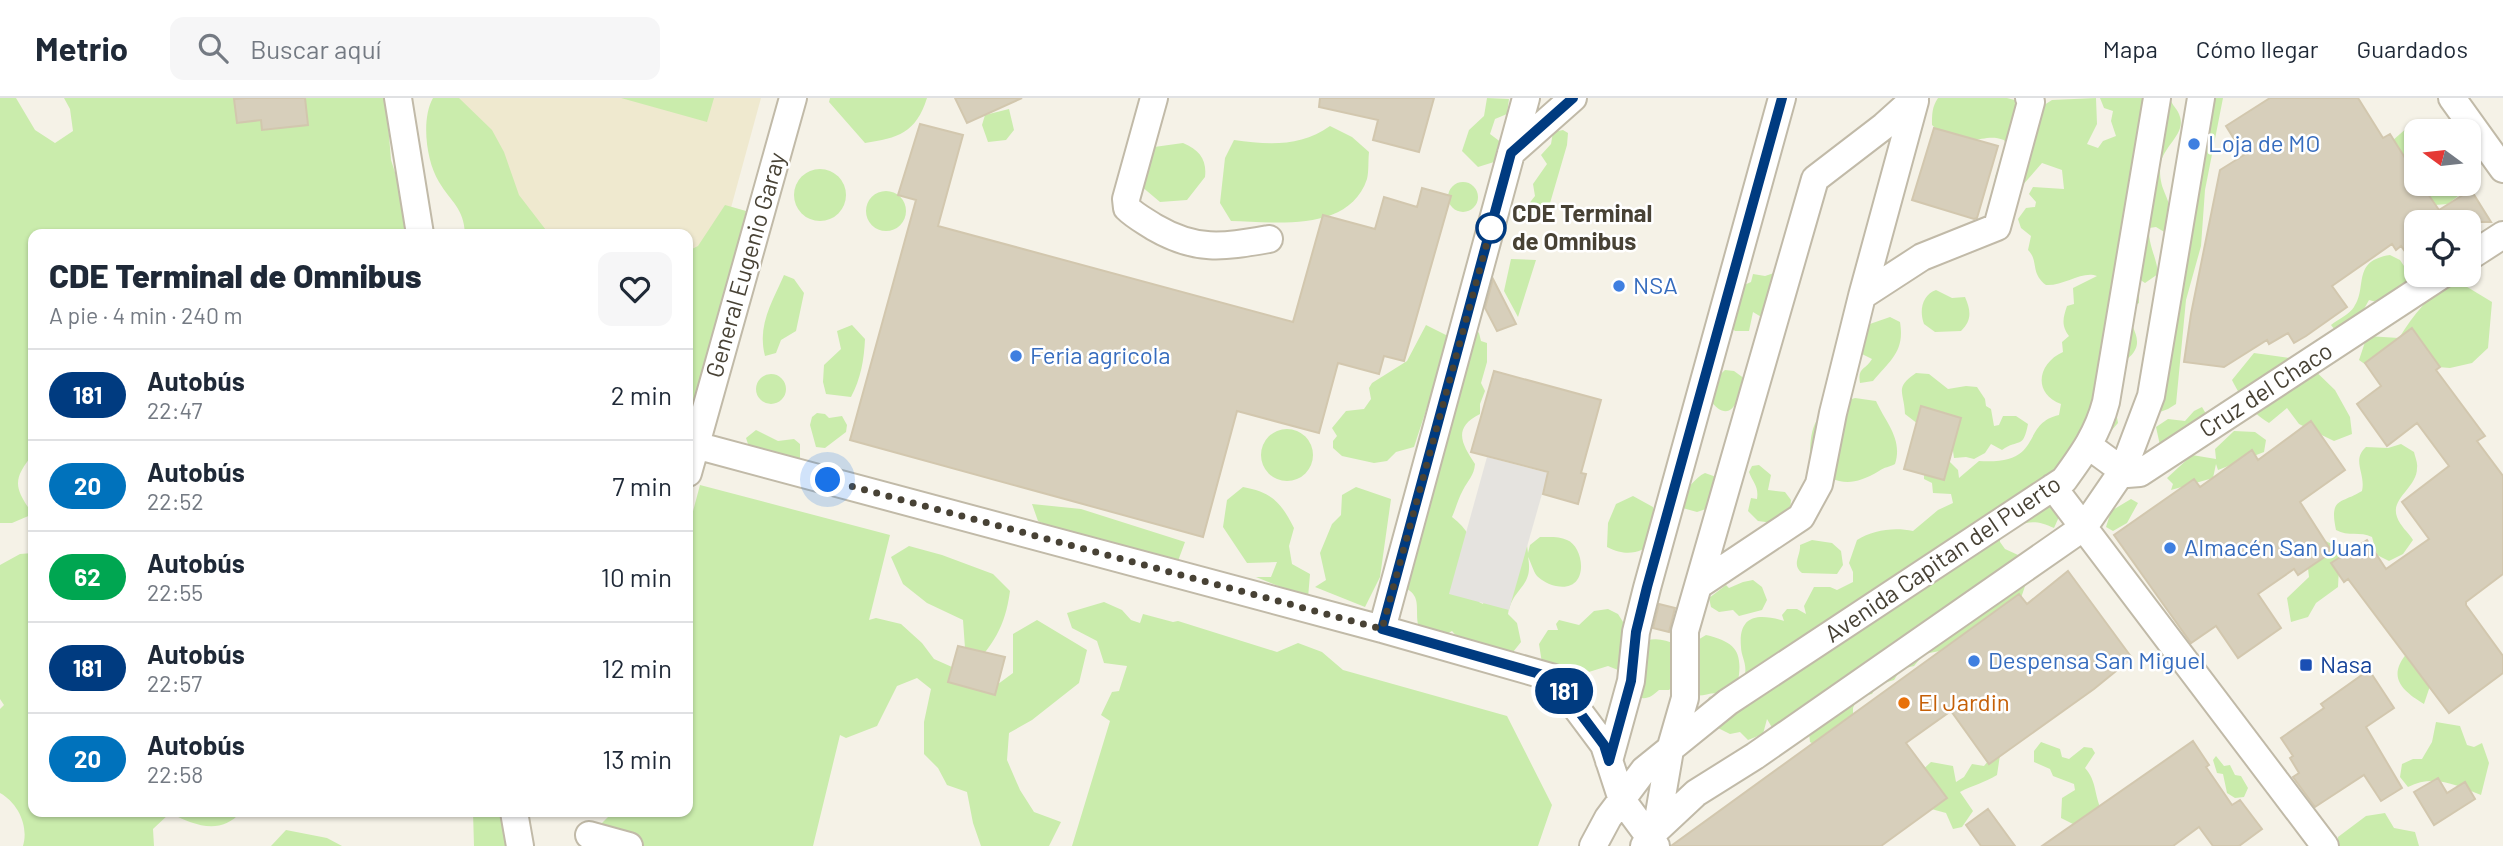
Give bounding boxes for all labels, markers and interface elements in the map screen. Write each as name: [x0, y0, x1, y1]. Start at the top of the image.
search box: [170, 17, 660, 80]
text: Metrio: [35, 28, 128, 68]
icon: search: [194, 29, 232, 67]
text: Buscar aquí: [250, 33, 381, 64]
text: Mapa: [2103, 34, 2158, 63]
text: Cómo llegar: [2196, 34, 2318, 63]
text: Guardados: [2356, 34, 2468, 63]
north arrow: [2404, 119, 2482, 196]
map controls: [2404, 119, 2481, 287]
place label: Loja de MO: [2208, 128, 2320, 157]
marker: Loja de MO: [2186, 136, 2202, 152]
street label: General Eugenio Garay: [699, 149, 791, 381]
place label: CDE Terminal de Omnibus: [1512, 198, 1652, 255]
button: locate: [2404, 210, 2481, 287]
marker: CDE Terminal de Omnibus: [1476, 213, 1506, 243]
button: heart: [598, 252, 672, 326]
text: CDE Terminal de Omnibus: [49, 255, 422, 295]
place label: NSA: [1633, 270, 1678, 299]
marker: NSA: [1611, 278, 1627, 294]
text: A pie · 4 min · 240 m: [49, 301, 243, 329]
street label: Cruz del Chaco: [2193, 335, 2337, 443]
place label: Feria agricola: [1030, 340, 1171, 369]
marker: Feria agricola: [1008, 348, 1024, 364]
text: Autobús: [147, 365, 245, 396]
text: 2 min: [611, 379, 672, 410]
text: 181: [73, 380, 102, 409]
text: 22:47: [147, 396, 202, 424]
text: Autobús: [147, 456, 245, 487]
your location: [810, 462, 845, 497]
street label: Avenida Capitan del Puerto: [1819, 468, 2066, 648]
text: 7 min: [612, 470, 672, 501]
text: 20: [74, 471, 101, 500]
text: 22:52: [147, 487, 204, 515]
place label: Almacén San Juan: [2184, 532, 2375, 561]
marker: Almacén San Juan: [2162, 540, 2178, 556]
text: Autobús: [147, 547, 245, 578]
text: 10 min: [601, 561, 672, 592]
text: 62: [74, 562, 101, 591]
text: 22:55: [147, 578, 203, 606]
text: Autobús: [147, 638, 245, 669]
place label: Despensa San Miguel: [1988, 645, 2206, 674]
place label: Nasa: [2320, 649, 2372, 678]
text: 12 min: [602, 652, 672, 683]
text: 181: [73, 653, 102, 682]
marker: Despensa San Miguel: [1966, 653, 1982, 669]
marker: Nasa: [2298, 657, 2314, 673]
line badge: 181: [1524, 668, 1604, 714]
text: 22:57: [147, 669, 202, 697]
text: 181: [1549, 676, 1579, 705]
place label: El Jardin: [1918, 687, 2010, 716]
marker: El Jardin: [1896, 695, 1912, 711]
text: Autobús: [147, 729, 245, 760]
text: 13 min: [602, 743, 672, 774]
text: 20: [74, 744, 101, 773]
text: 22:58: [147, 760, 203, 788]

